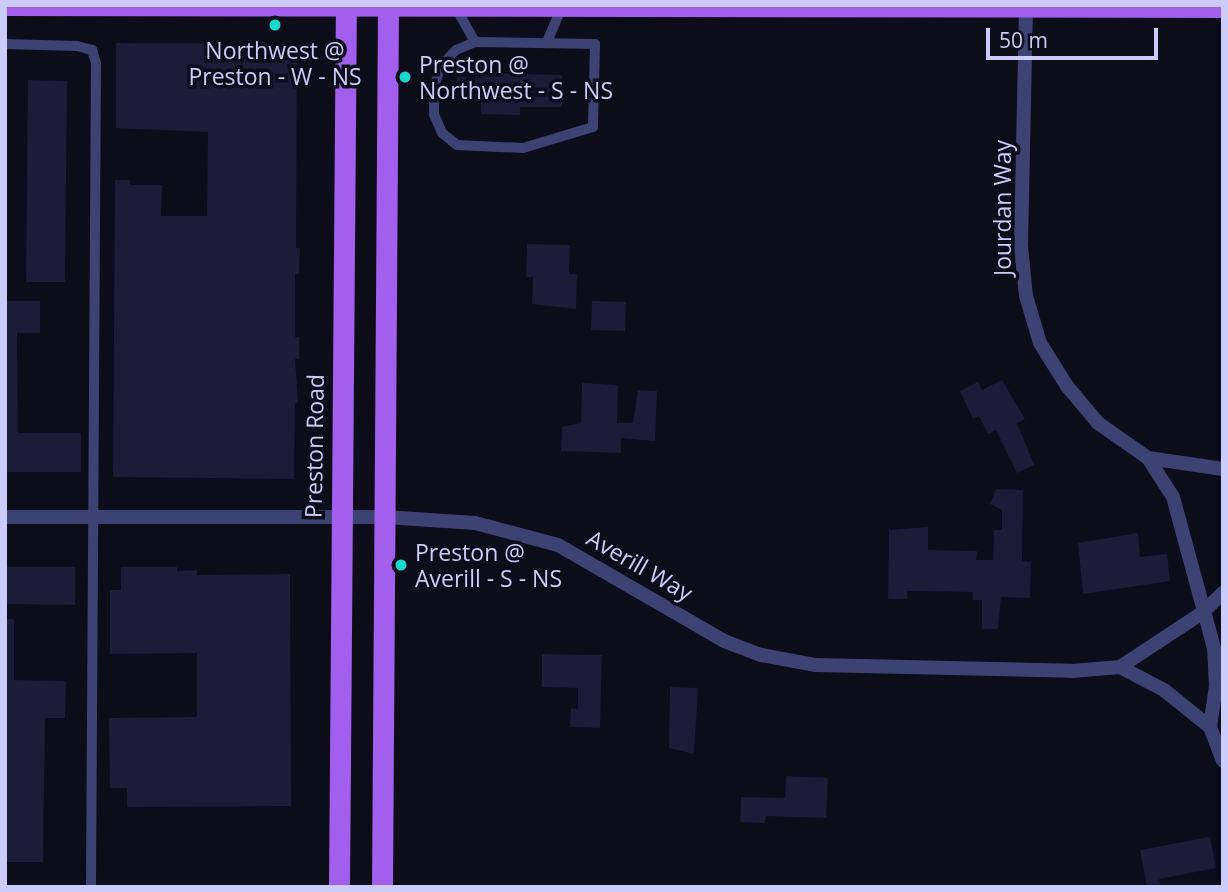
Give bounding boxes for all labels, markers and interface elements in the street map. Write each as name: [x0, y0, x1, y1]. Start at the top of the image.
scale bar: [990, 14, 1162, 58]
marker: Northwest @ Preston - W - NS: [267, 17, 283, 33]
text: 50 m: [999, 26, 1048, 54]
place label: Northwest @ Preston - W - NS: [188, 36, 362, 90]
place label: Preston @ Northwest - S - NS: [419, 50, 613, 104]
marker: Preston @ Northwest - S - NS: [397, 69, 413, 85]
street label: Jourdan Way: [988, 140, 1016, 276]
street label: Preston Road: [299, 374, 329, 518]
street label: Averill Way: [582, 524, 698, 606]
place label: Preston @ Averill - S - NS: [415, 538, 562, 592]
marker: Preston @ Averill - S - NS: [393, 557, 409, 573]

